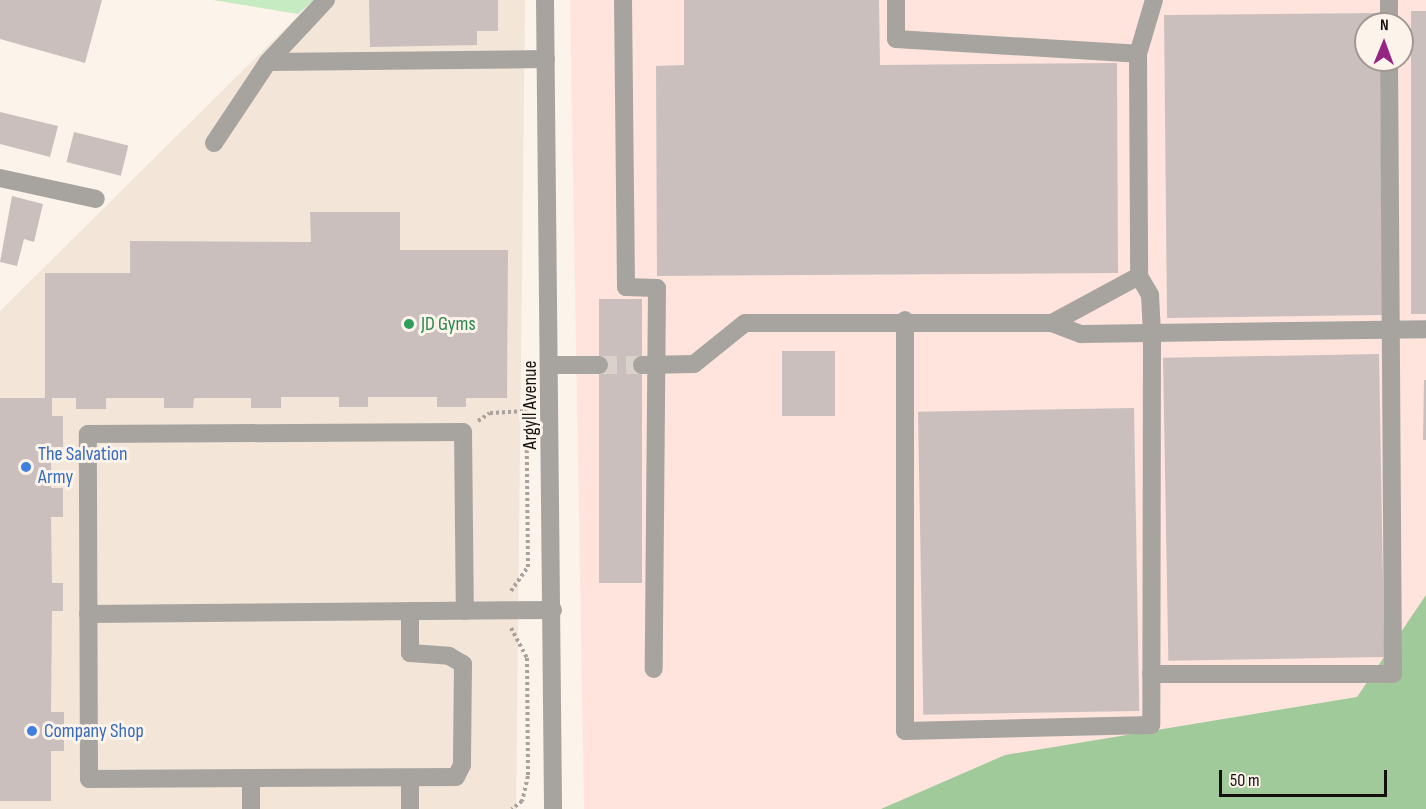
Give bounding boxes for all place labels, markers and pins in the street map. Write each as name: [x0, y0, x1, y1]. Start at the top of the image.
place label: JD Gyms: [421, 312, 476, 336]
marker: JD Gyms: [402, 317, 416, 331]
place label: The Salvation Army: [38, 443, 128, 490]
marker: The Salvation Army: [19, 460, 33, 474]
place label: Company Shop: [44, 719, 144, 743]
marker: Company Shop: [25, 724, 39, 738]

